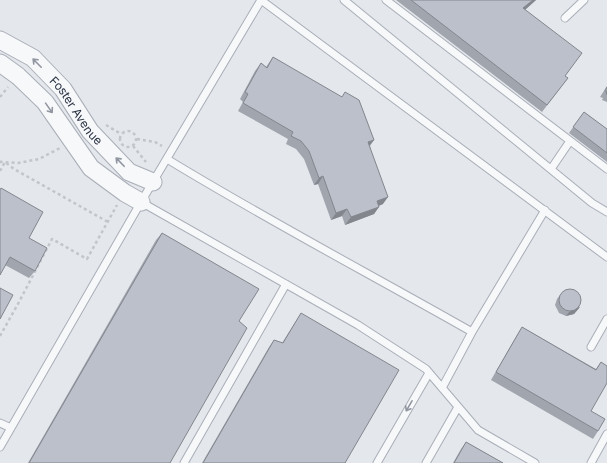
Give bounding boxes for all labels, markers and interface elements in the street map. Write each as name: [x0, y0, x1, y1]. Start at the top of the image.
one-way arrow: [32, 58, 42, 68]
street label: Foster Avenue: [47, 73, 106, 148]
one-way arrow: [45, 102, 53, 113]
one-way arrow: [115, 157, 125, 167]
one-way arrow: [405, 400, 413, 412]

